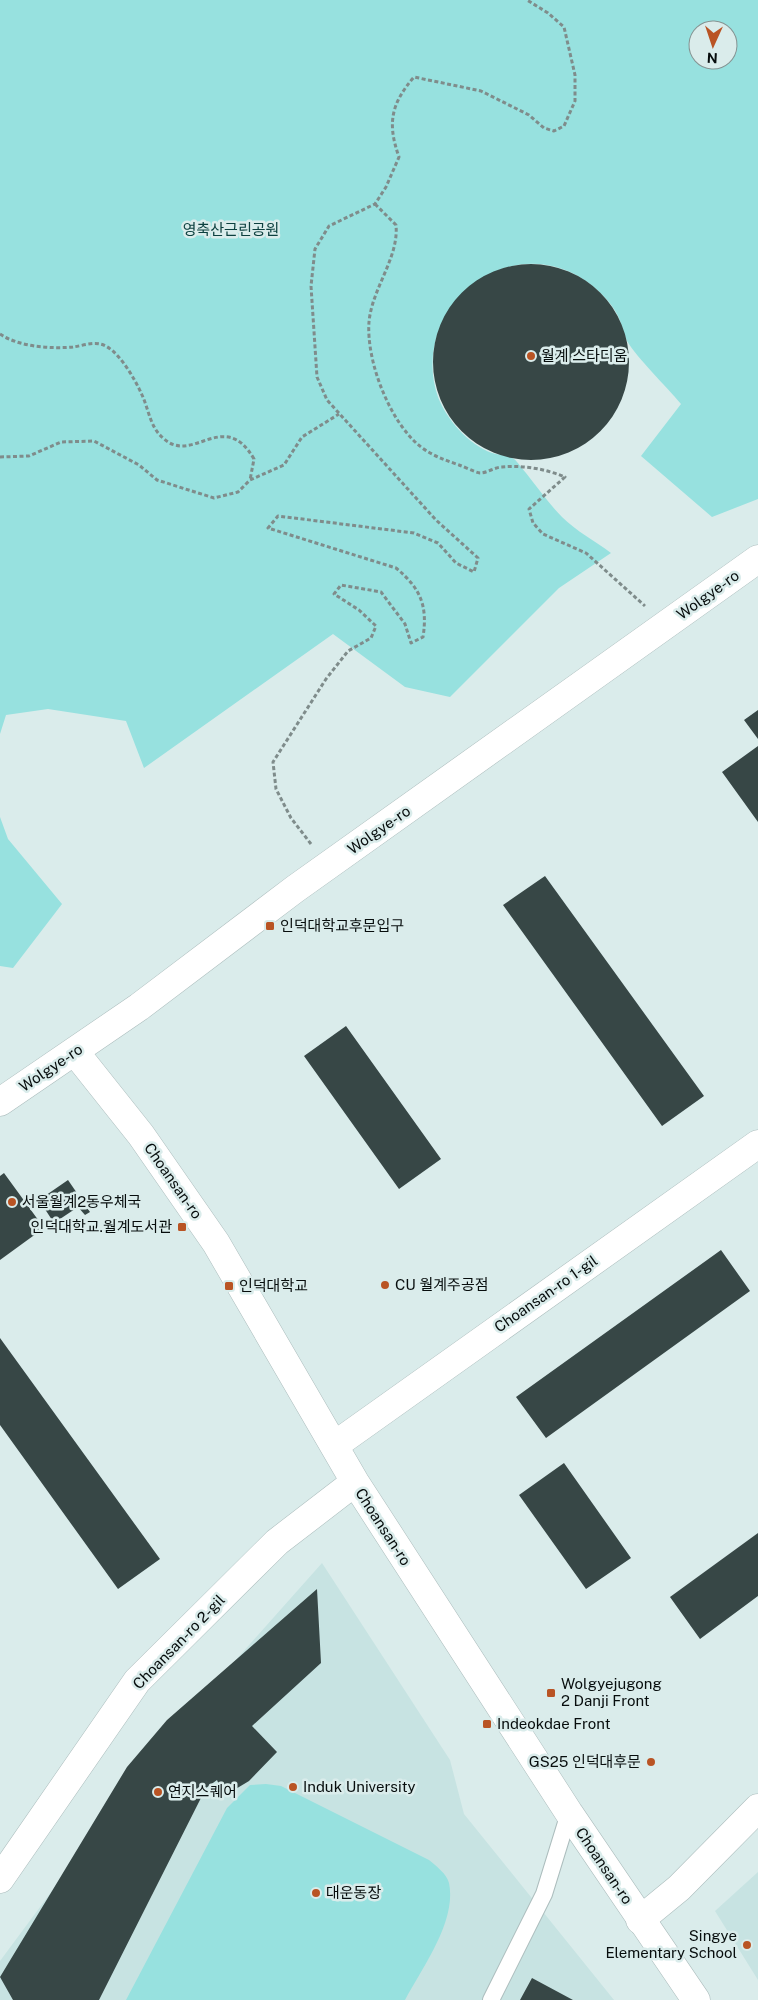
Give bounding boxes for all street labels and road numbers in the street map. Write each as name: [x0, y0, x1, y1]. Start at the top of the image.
street label: Wolgye-ro: [673, 566, 742, 623]
street label: Wolgye-ro: [344, 802, 413, 857]
street label: Wolgye-ro: [16, 1040, 86, 1095]
street label: Choansan-ro: [141, 1140, 206, 1222]
street label: Choansan-ro 1-gil: [491, 1252, 600, 1335]
street label: Choansan-ro: [352, 1485, 415, 1569]
street label: Choansan-ro 2-gil: [129, 1591, 228, 1692]
street label: Choansan-ro: [573, 1824, 636, 1907]

